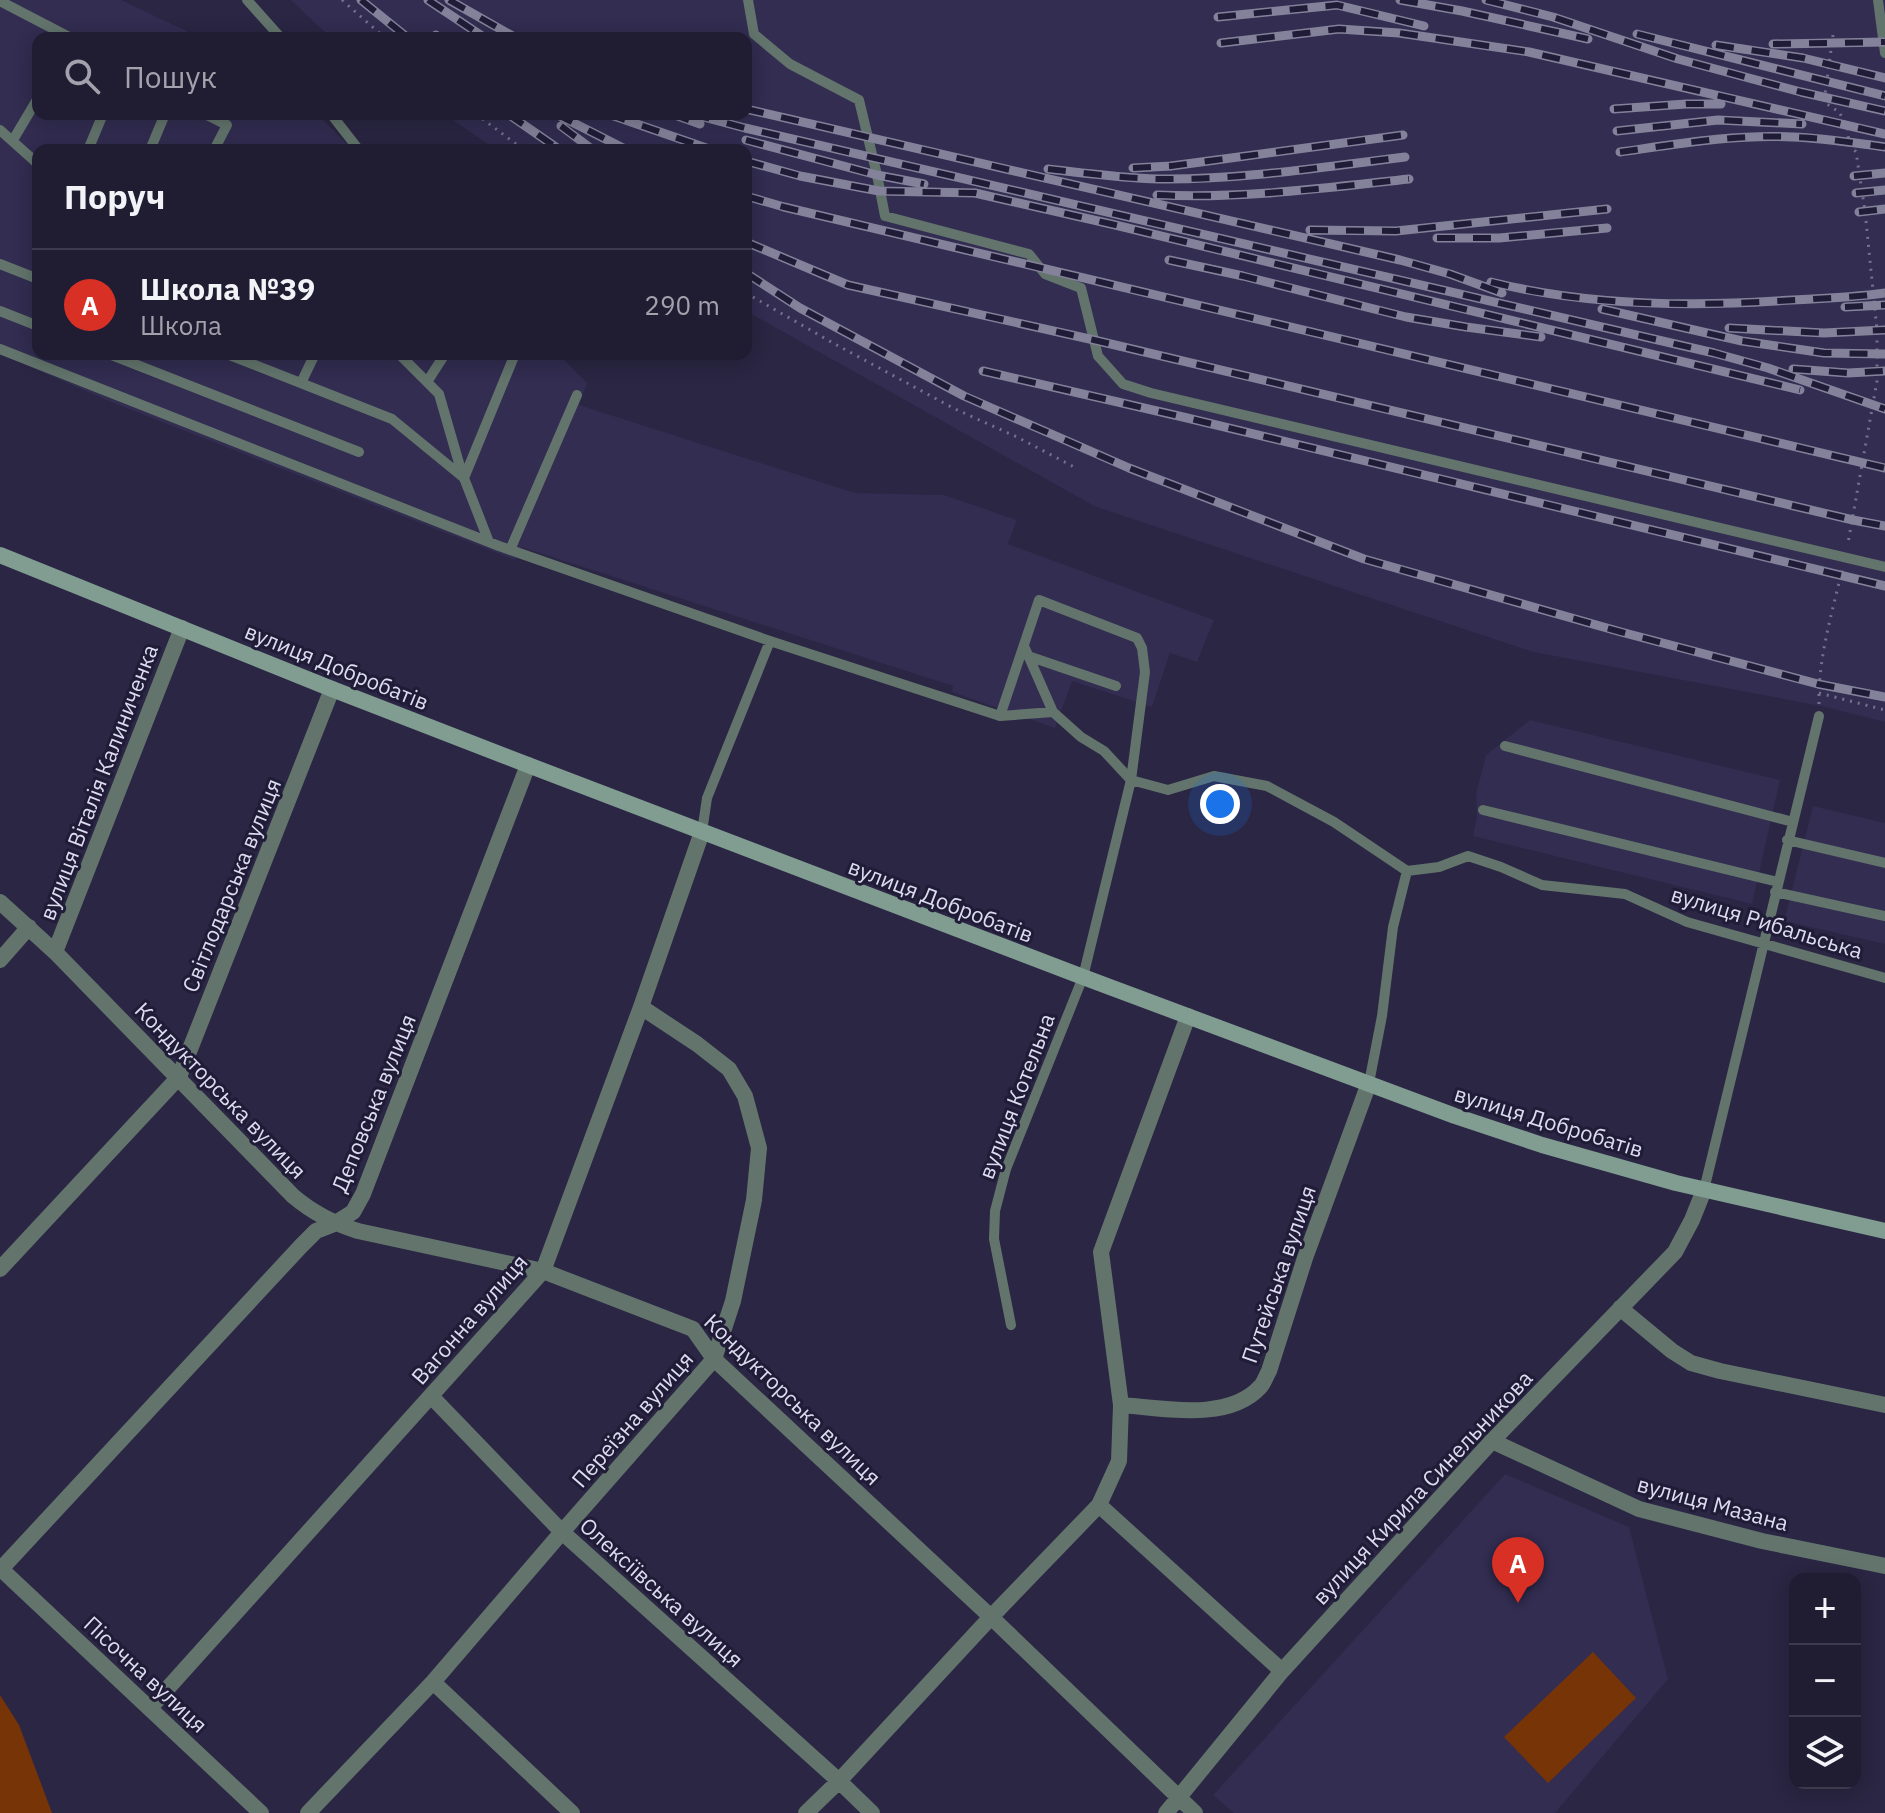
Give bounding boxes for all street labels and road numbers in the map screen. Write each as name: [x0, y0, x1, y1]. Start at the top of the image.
street label: вулиця Добробатів: [241, 616, 433, 716]
street label: вулиця Віталія Калиниченка: [32, 640, 164, 924]
street label: Світлодарська вулиця: [175, 774, 287, 996]
street label: вулиця Добробатів: [844, 851, 1038, 949]
street label: вулиця Рибальська: [1668, 879, 1867, 965]
street label: Кондукторська вулиця: [129, 995, 313, 1185]
street label: вулиця Котельна: [971, 1009, 1061, 1183]
street label: Деповська вулиця: [324, 1010, 422, 1196]
street label: вулиця Добробатів: [1451, 1078, 1647, 1164]
street label: Путейська вулиця: [1234, 1181, 1322, 1367]
street label: Вагонна вулиця: [404, 1248, 534, 1390]
street label: Кондукторська вулиця: [698, 1307, 888, 1491]
street label: Переїзна вулиця: [565, 1345, 699, 1493]
street label: вулиця Кирила Синельникова: [1306, 1364, 1538, 1610]
street label: вулиця Мазана: [1634, 1469, 1792, 1537]
street label: Олексіївська вулиця: [574, 1511, 750, 1673]
street label: Пісочна вулиця: [78, 1609, 214, 1739]

